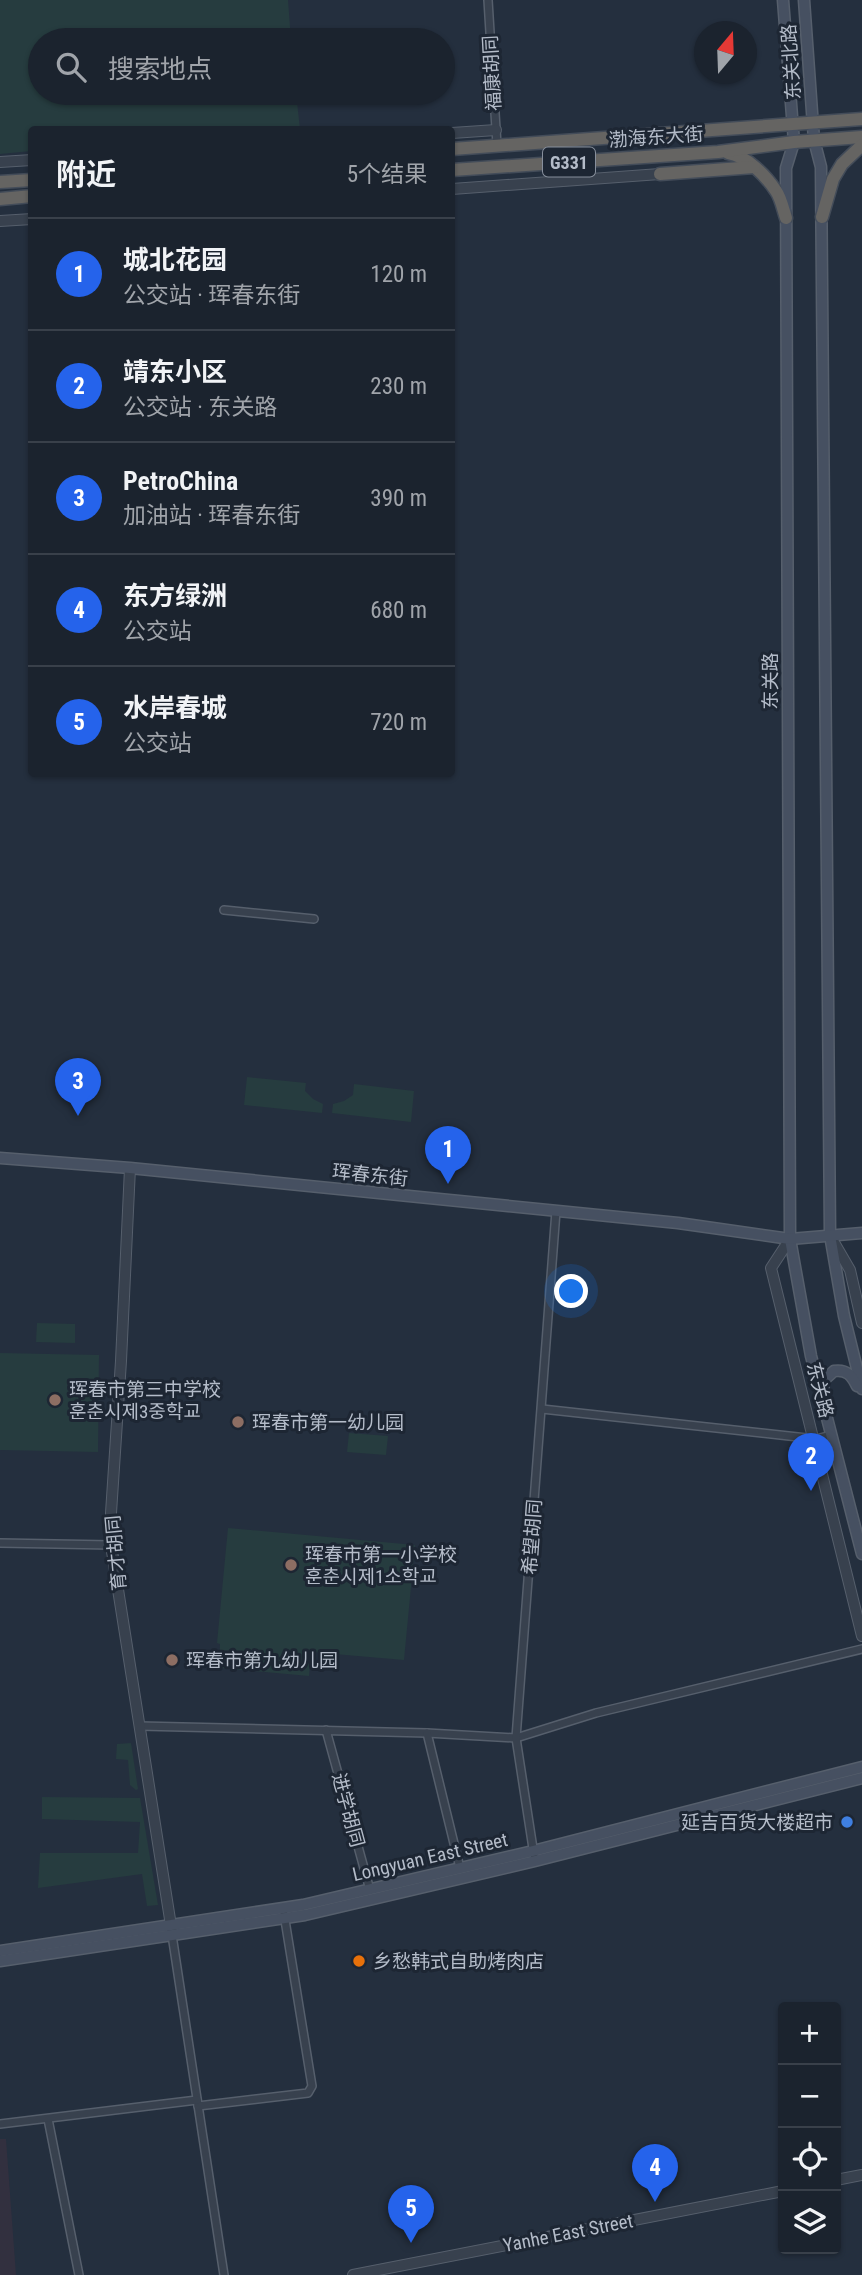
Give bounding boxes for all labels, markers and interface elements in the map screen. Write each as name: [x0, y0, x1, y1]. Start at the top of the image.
north arrow: [694, 21, 757, 84]
street label: 东关北路: [777, 23, 805, 101]
search box: [28, 28, 455, 105]
street label: 福康胡同: [479, 34, 505, 112]
icon: search: [52, 48, 90, 86]
text: 搜索地点: [108, 54, 212, 84]
street label: 渤海东大街: [608, 122, 704, 152]
road number: G331: [543, 148, 595, 176]
text: 附近: [56, 157, 116, 192]
text: 5个结果: [347, 161, 427, 188]
text: 城北花园: [123, 245, 227, 275]
text: 1: [73, 261, 85, 288]
text: 120 m: [370, 261, 427, 288]
text: 公交站 · 珲春东街: [123, 282, 300, 309]
text: 靖东小区: [123, 357, 227, 387]
text: 2: [73, 373, 85, 400]
text: 230 m: [370, 373, 427, 400]
text: 公交站 · 东关路: [123, 394, 277, 421]
text: PetroChina: [123, 466, 238, 496]
text: 3: [73, 485, 85, 512]
text: 390 m: [370, 485, 427, 512]
text: 加油站 · 珲春东街: [123, 502, 300, 529]
text: 东方绿洲: [123, 581, 227, 611]
text: 4: [73, 597, 85, 624]
text: 680 m: [370, 597, 427, 624]
text: 公交站: [123, 618, 192, 645]
street label: 东关路: [759, 652, 782, 710]
text: 水岸春城: [123, 693, 227, 723]
text: 5: [73, 709, 85, 736]
text: 720 m: [370, 709, 427, 736]
text: 公交站: [123, 730, 192, 757]
pin: 3: [55, 1058, 101, 1116]
pin: 1: [425, 1126, 471, 1184]
street label: 珲春东街: [331, 1160, 409, 1190]
your location: [554, 1274, 588, 1308]
street label: 东关路: [802, 1360, 838, 1420]
place label: 珲春市第三中学校 훈춘시제3중학교: [69, 1378, 221, 1423]
marker: 珲春市第三中学校 훈춘시제3중학교: [47, 1392, 63, 1408]
place label: 珲春市第一幼儿园: [252, 1411, 404, 1434]
marker: 珲春市第一幼儿园: [230, 1414, 246, 1430]
pin: 2: [788, 1433, 834, 1491]
street label: 希望胡同: [518, 1498, 546, 1576]
street label: 育才胡同: [101, 1514, 131, 1592]
place label: 珲春市第一小学校 훈춘시제1소학교: [305, 1543, 457, 1588]
marker: 珲春市第一小学校 훈춘시제1소학교: [283, 1557, 299, 1573]
place label: 珲春市第九幼儿园: [186, 1649, 338, 1672]
marker: 珲春市第九幼儿园: [164, 1652, 180, 1668]
street label: 进学胡同: [327, 1770, 369, 1850]
place label: 延吉百货大楼超市: [681, 1811, 833, 1834]
marker: 延吉百货大楼超市: [839, 1814, 855, 1830]
street label: Longyuan East Street: [350, 1828, 510, 1886]
place label: 乡愁韩式自助烤肉店: [373, 1950, 544, 1973]
marker: 乡愁韩式自助烤肉店: [351, 1953, 367, 1969]
map controls: [778, 2002, 841, 2254]
button: +: [778, 2002, 841, 2065]
button: −: [778, 2065, 841, 2128]
button: locate: [778, 2128, 841, 2191]
pin: 4: [632, 2144, 678, 2202]
pin: 5: [388, 2185, 434, 2243]
button: layers: [778, 2191, 841, 2254]
street label: Yanhe East Street: [501, 2209, 635, 2257]

